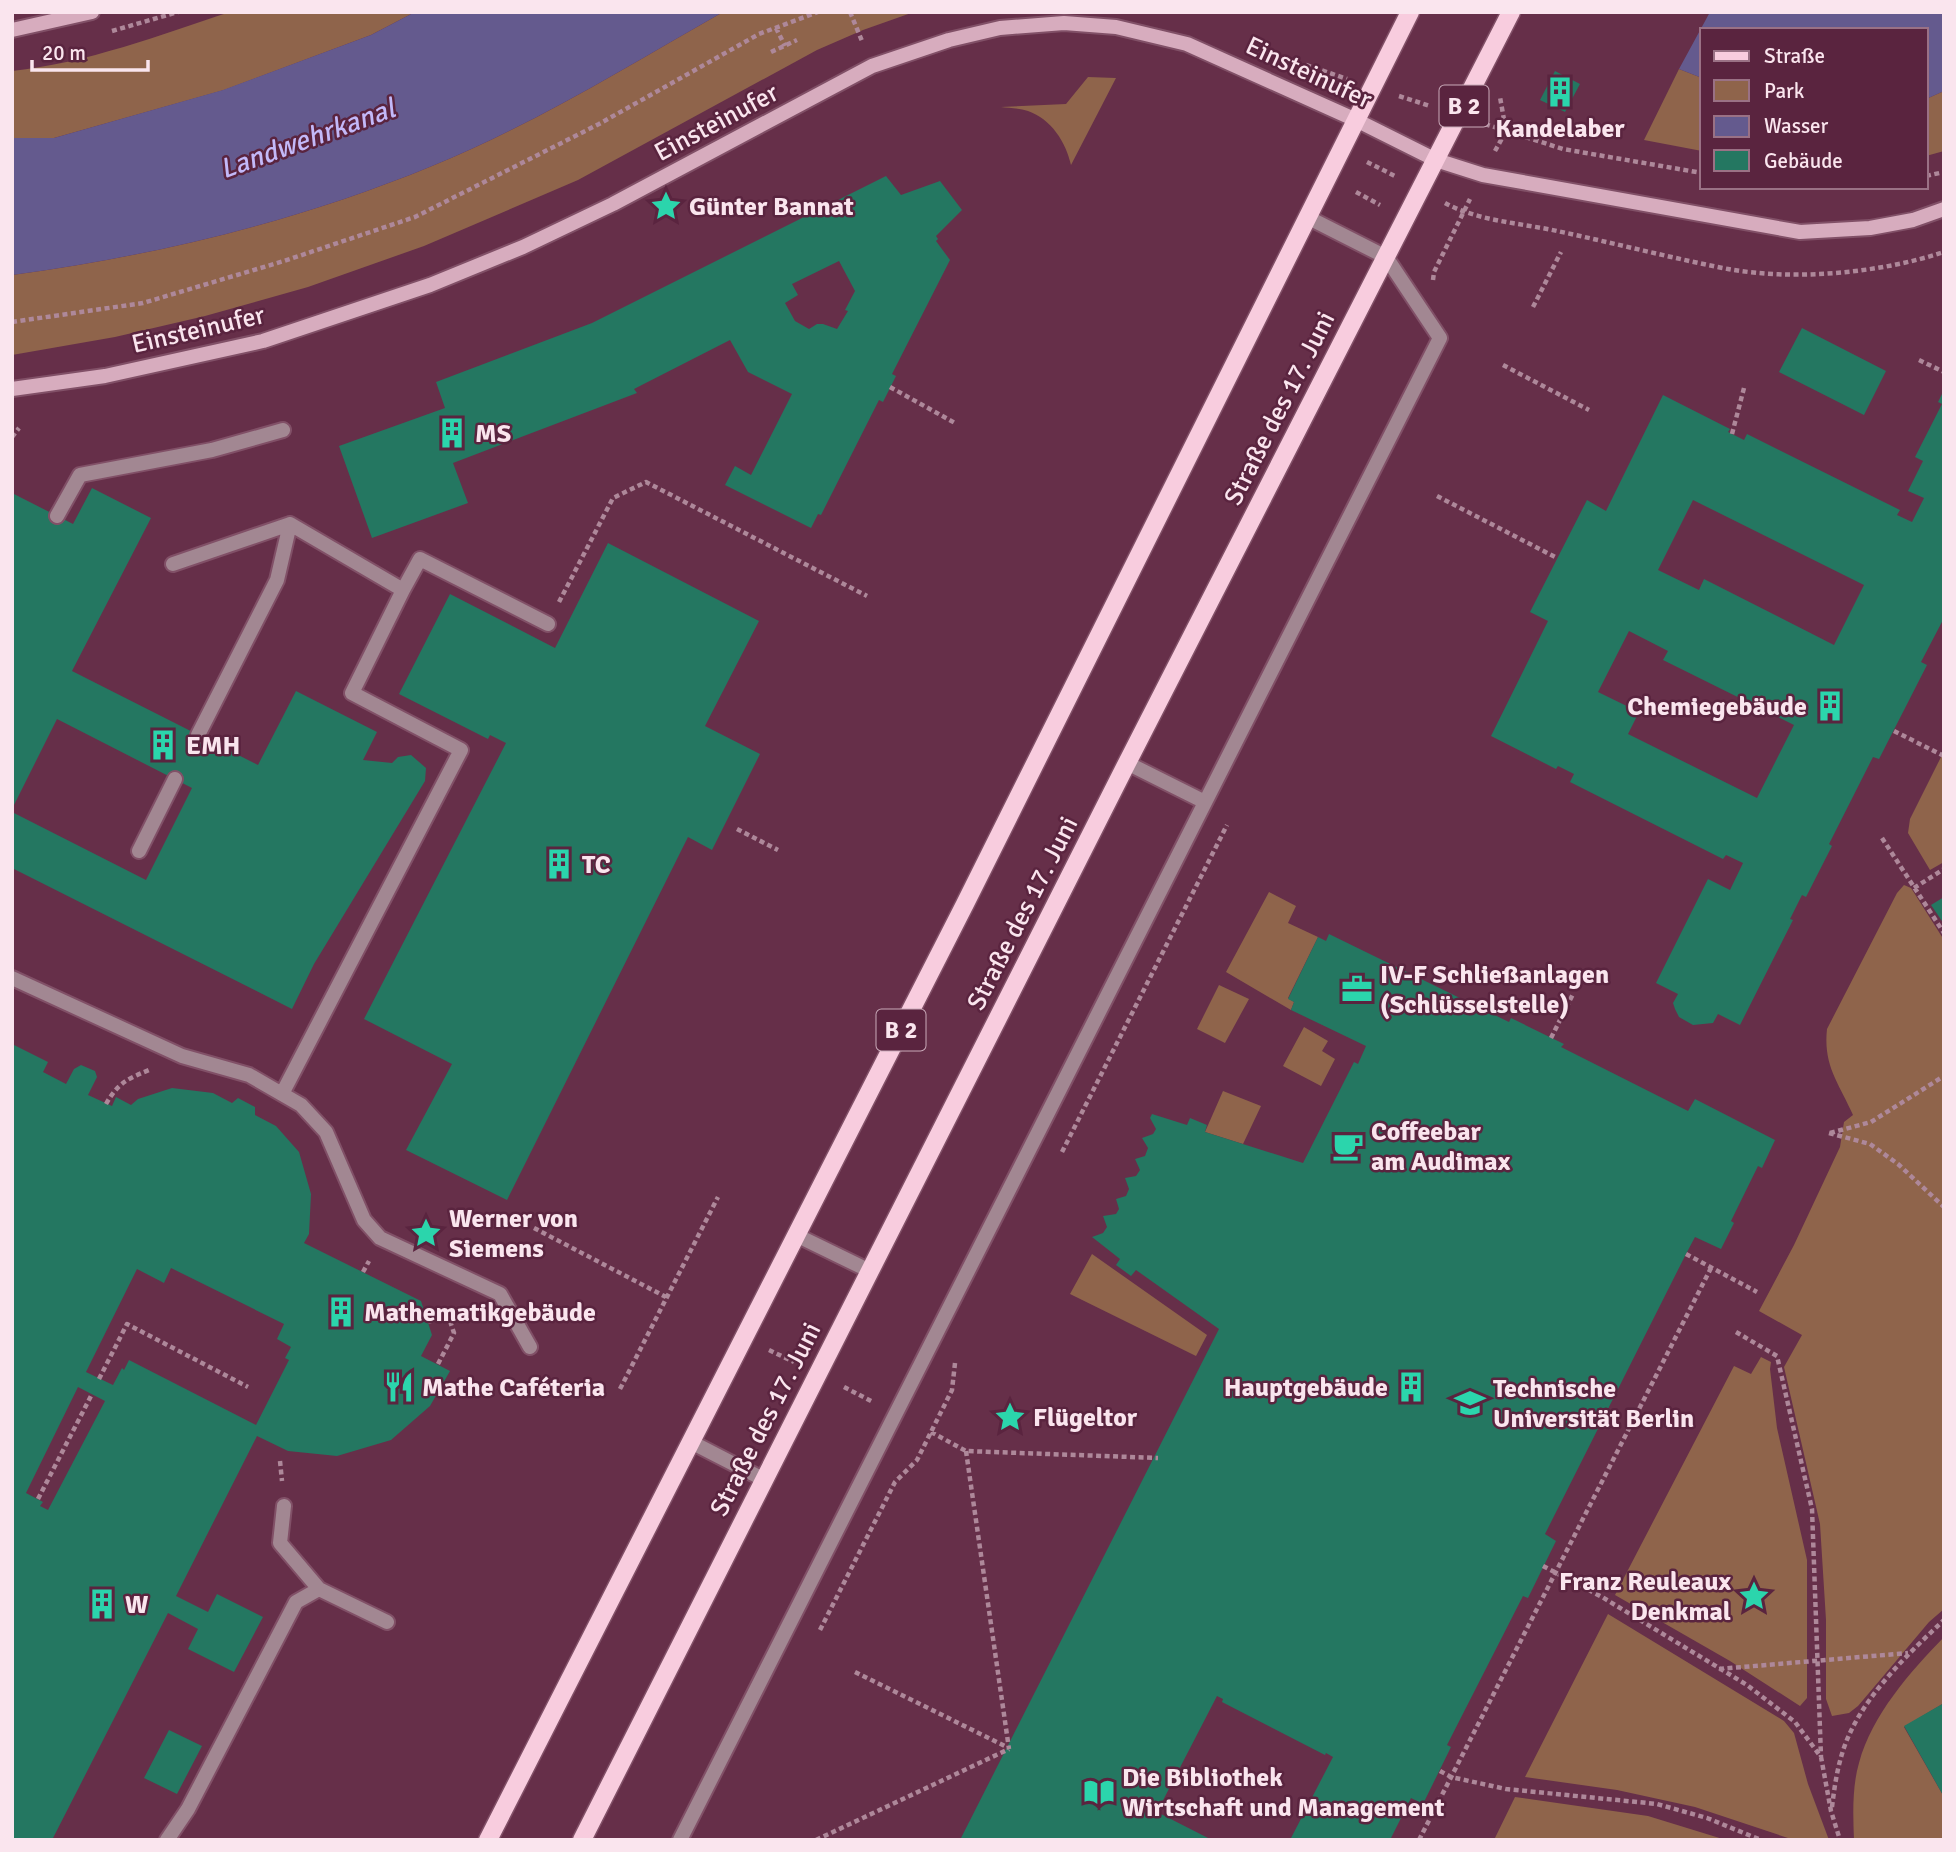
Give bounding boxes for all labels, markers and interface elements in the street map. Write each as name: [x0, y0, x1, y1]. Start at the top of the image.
scale bar: [32, 28, 147, 72]
legend: [1700, 28, 1928, 189]
street label: Einsteinufer: [1240, 30, 1377, 116]
text: 20 m: [42, 40, 86, 66]
text: Straße: [1764, 43, 1825, 69]
building icon: Kandelaber: [1543, 75, 1577, 109]
street label: Einsteinufer: [649, 77, 784, 169]
text: Park: [1764, 78, 1805, 104]
road number: B 2: [1440, 86, 1488, 126]
water label: Landwehrkanal: [215, 91, 401, 186]
place label: Kandelaber: [1495, 113, 1625, 145]
text: Wasser: [1764, 113, 1829, 139]
text: Gebäude: [1764, 148, 1843, 174]
place icon: Günter Bannat: [649, 189, 683, 223]
place label: Günter Bannat: [689, 191, 854, 223]
street label: Einsteinufer: [129, 299, 268, 361]
street label: Straße des 17. Juni: [1217, 306, 1342, 511]
building icon: MS: [435, 416, 469, 450]
place label: MS: [475, 418, 511, 450]
building icon: Chemiegebäude: [1813, 689, 1847, 723]
place label: Chemiegebäude: [1627, 691, 1807, 723]
building icon: EMH: [146, 728, 180, 762]
place label: EMH: [186, 730, 240, 762]
street label: Straße des 17. Juni: [960, 811, 1085, 1016]
building icon: TC: [542, 847, 576, 881]
place label: TC: [582, 849, 611, 881]
place label: IV-F Schließanlagen (Schlüsselstelle): [1380, 959, 1609, 1021]
office icon: IV-F Schließanlagen (Schlüsselstelle): [1340, 972, 1374, 1006]
road number: B 2: [876, 1010, 926, 1050]
place label: Coffeebar am Audimax: [1371, 1116, 1511, 1178]
cafe icon: Coffeebar am Audimax: [1331, 1129, 1365, 1163]
place label: Werner von Siemens: [449, 1203, 578, 1265]
place icon: Werner von Siemens: [409, 1216, 443, 1250]
building icon: Mathematikgebäude: [324, 1295, 358, 1329]
place label: Mathematikgebäude: [364, 1297, 596, 1329]
street label: Straße des 17. Juni: [703, 1317, 828, 1522]
restaurant icon: Mathe Caféteria: [382, 1370, 416, 1404]
building icon: Hauptgebäude: [1394, 1370, 1428, 1404]
place label: Mathe Caféteria: [422, 1372, 605, 1404]
place label: Hauptgebäude: [1224, 1372, 1388, 1404]
place label: Technische Universität Berlin: [1493, 1373, 1694, 1435]
school or university icon: Technische Universität Berlin: [1453, 1386, 1487, 1420]
place icon: Flügeltor: [993, 1400, 1027, 1434]
place label: Flügeltor: [1033, 1402, 1138, 1434]
place label: Franz Reuleaux Denkmal: [1559, 1566, 1731, 1628]
place icon: Franz Reuleaux Denkmal: [1737, 1579, 1771, 1613]
building icon: W: [85, 1587, 119, 1621]
place label: W: [125, 1589, 149, 1621]
place label: Die Bibliothek Wirtschaft und Management: [1122, 1762, 1445, 1824]
library icon: Die Bibliothek Wirtschaft und Management: [1082, 1775, 1116, 1809]

